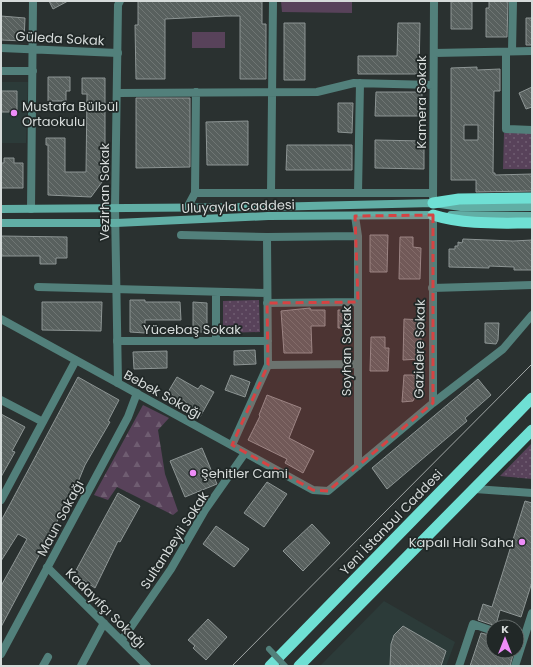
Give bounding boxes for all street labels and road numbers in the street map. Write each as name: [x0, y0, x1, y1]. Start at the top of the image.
street label: Güleda Sokak: [15, 27, 105, 50]
street label: Kamera Sokak: [412, 55, 431, 149]
street label: Vezirhan Sokak: [95, 143, 114, 241]
street label: Uluyayla Caddesi: [181, 195, 295, 218]
street label: Gazidere Sokak: [409, 299, 430, 399]
street label: Soyhan Sokak: [337, 306, 356, 396]
street label: Yücebaş Sokak: [143, 320, 241, 339]
street label: Bebek Sokağı: [120, 365, 205, 424]
street label: Yeni İstanbul Caddesi: [336, 465, 447, 580]
street label: Maun Sokağı: [32, 477, 88, 560]
street label: Sultanbeyli Sokak: [136, 487, 213, 593]
street label: Kadayıfçı Sokağı: [61, 564, 150, 653]

